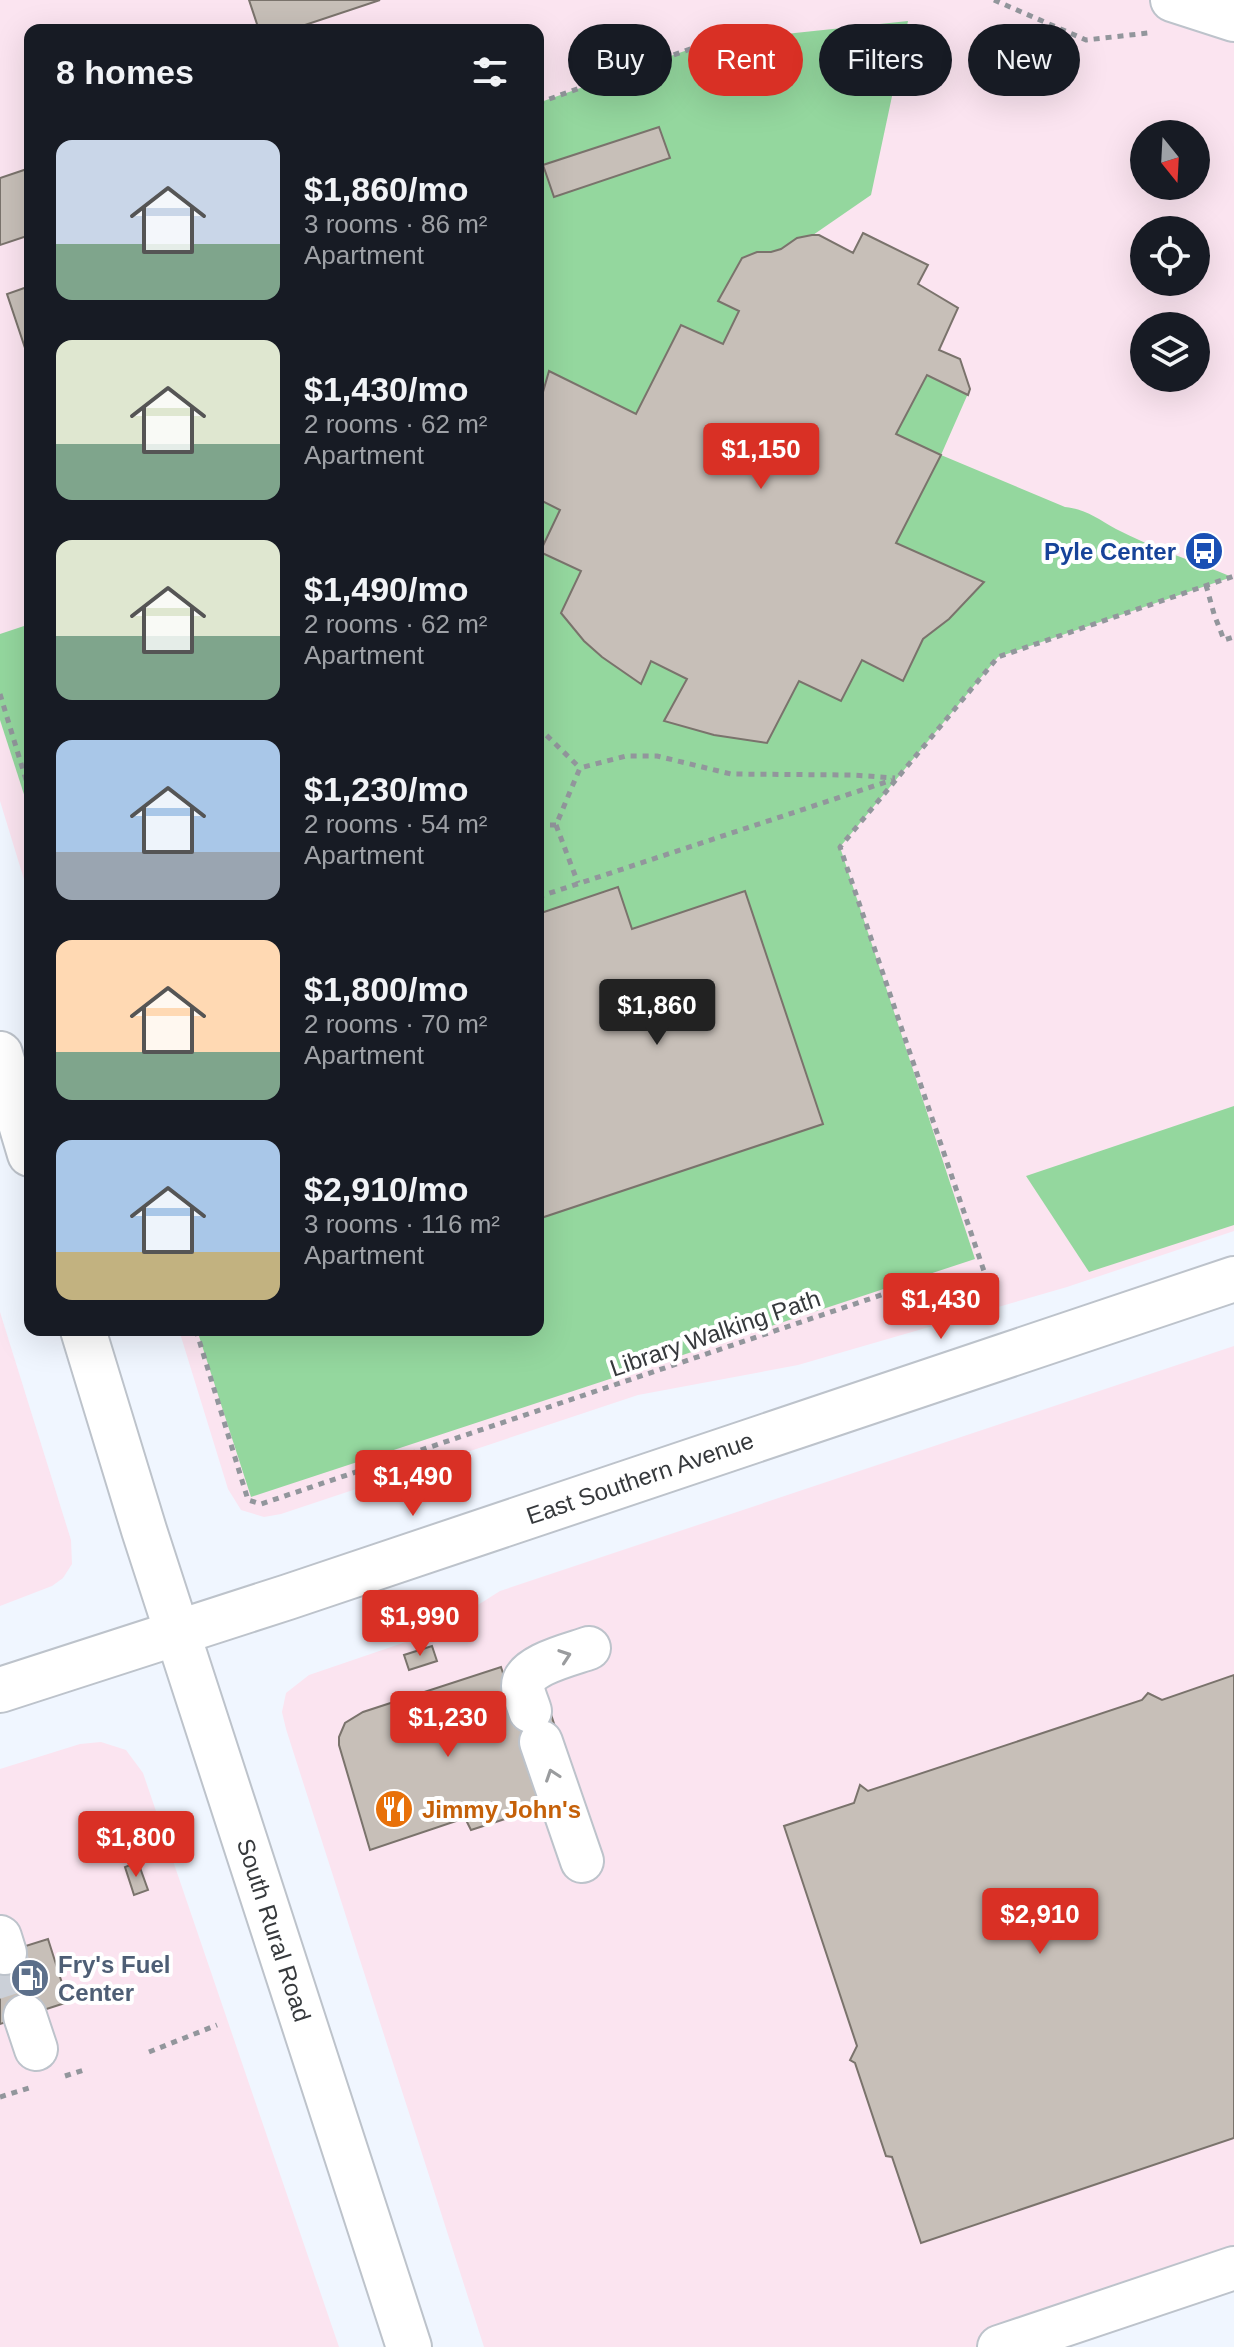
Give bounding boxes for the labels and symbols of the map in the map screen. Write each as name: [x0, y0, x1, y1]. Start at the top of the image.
north arrow: [1130, 120, 1210, 200]
pin: $1,150: [696, 423, 826, 491]
bus stop icon: Pyle Center: [1183, 530, 1225, 572]
place label: Pyle Center: [1044, 538, 1176, 565]
pin: $1,860: [592, 979, 722, 1047]
pin: $1,430: [876, 1273, 1006, 1341]
street label: Library Walking Path: [606, 1284, 824, 1382]
street label: East Southern Avenue: [523, 1426, 757, 1530]
pin: $1,490: [348, 1450, 478, 1518]
pin: $1,990: [355, 1590, 485, 1658]
one-way arrow: [557, 1650, 571, 1666]
pin: $1,230: [383, 1691, 513, 1759]
one-way arrow: [546, 1769, 562, 1783]
restaurant icon: Jimmy John's: [373, 1788, 415, 1830]
place label: Jimmy John's: [422, 1796, 581, 1823]
pin: $1,800: [71, 1811, 201, 1879]
street label: South Rural Road: [232, 1835, 316, 2025]
pin: $2,910: [975, 1888, 1105, 1956]
place label: Fry's Fuel Center: [58, 1951, 170, 2006]
fuel station icon: Fry's Fuel Center: [9, 1957, 51, 1999]

